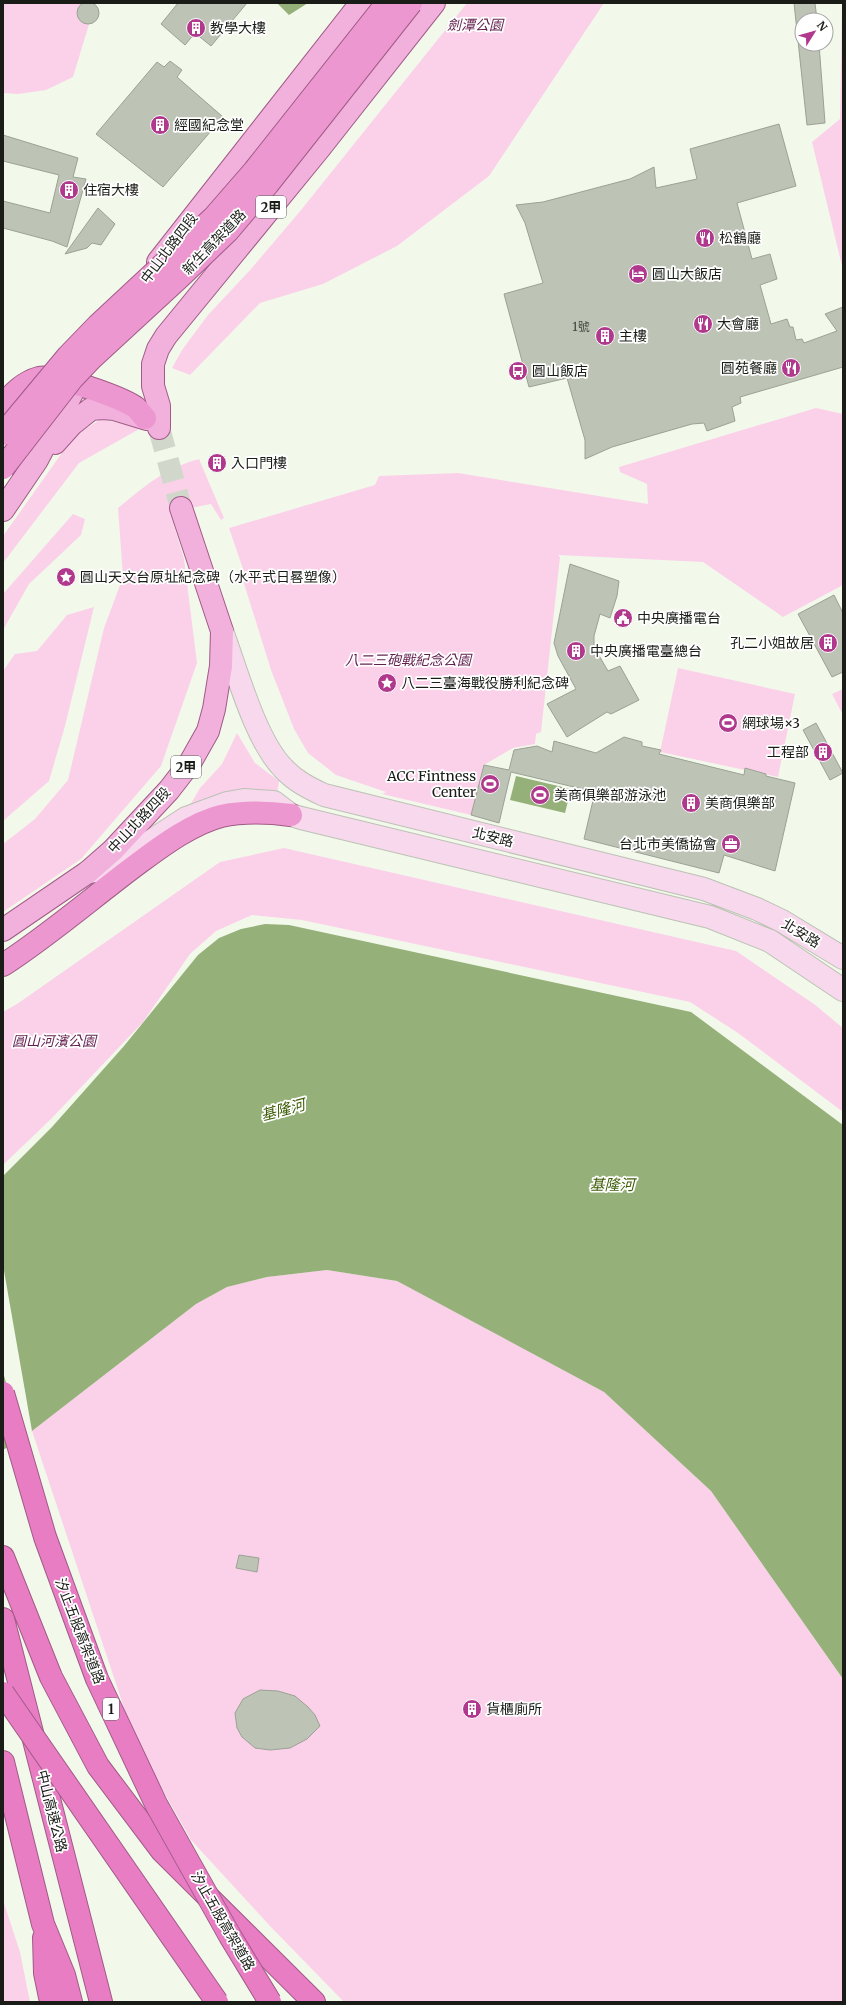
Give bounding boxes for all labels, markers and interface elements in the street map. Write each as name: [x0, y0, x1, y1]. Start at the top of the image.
north arrow: [794, 12, 834, 52]
park label: 劍潭公園: [447, 16, 505, 34]
building icon: 教學大樓: [185, 17, 207, 39]
text: N: [814, 18, 830, 34]
place label: 教學大樓: [210, 19, 266, 37]
building icon: 經國紀念堂: [149, 114, 171, 136]
place label: 經國紀念堂: [174, 116, 244, 134]
building icon: 住宿大樓: [58, 179, 80, 201]
place label: 住宿大樓: [83, 181, 139, 199]
road number: 2甲: [256, 196, 286, 218]
street label: 新生高架道路: [178, 206, 250, 278]
street label: 中山北路四段: [137, 209, 201, 287]
restaurant icon: 松鶴廳: [694, 227, 716, 249]
place label: 松鶴廳: [719, 229, 761, 247]
hotel icon: 圓山大飯店: [627, 263, 649, 285]
place label: 圓山大飯店: [652, 265, 722, 283]
restaurant icon: 大會廳: [692, 313, 714, 335]
place label: 大會廳: [717, 315, 759, 333]
house number: 1號: [572, 319, 590, 334]
building icon: 主樓: [594, 325, 616, 347]
place label: 主樓: [619, 327, 647, 345]
restaurant icon: 圓苑餐廳: [780, 357, 802, 379]
place label: 圓苑餐廳: [721, 359, 777, 377]
bus stop icon: 圓山飯店: [507, 360, 529, 382]
place label: 圓山飯店: [532, 362, 588, 380]
building icon: 入口門樓: [206, 452, 228, 474]
place label: 入口門樓: [231, 454, 287, 472]
place icon: 圓山天文台原址紀念碑（水平式日晷塑像）: [55, 566, 77, 588]
place label: 圓山天文台原址紀念碑（水平式日晷塑像）: [80, 568, 346, 586]
public building icon: 中央廣播電台: [612, 607, 634, 629]
place label: 中央廣播電台: [637, 609, 721, 627]
building icon: 孔二小姐故居: [817, 632, 839, 654]
place label: 孔二小姐故居: [730, 634, 814, 652]
building icon: 中央廣播電臺總台: [565, 640, 587, 662]
place label: 中央廣播電臺總台: [590, 642, 702, 660]
park label: 八二三砲戰紀念公園: [345, 651, 473, 669]
place icon: 八二三臺海戰役勝利紀念碑: [376, 672, 398, 694]
place label: 八二三臺海戰役勝利紀念碑: [401, 674, 569, 692]
sports icon: 網球場×3: [717, 712, 739, 734]
place label: 網球場×3: [742, 714, 800, 732]
building icon: 工程部: [812, 741, 834, 763]
place label: 工程部: [767, 743, 809, 761]
road number: 2甲: [171, 756, 201, 778]
place label: ACC Fintness Center: [386, 767, 476, 801]
sports icon: ACC Fintness Center: [479, 773, 501, 795]
street label: 中山北路四段: [104, 783, 174, 857]
sports icon: 美商俱樂部游泳池: [529, 784, 551, 806]
place label: 美商俱樂部游泳池: [554, 786, 666, 804]
building icon: 美商俱樂部: [680, 792, 702, 814]
place label: 美商俱樂部: [705, 794, 775, 812]
street label: 北安路: [470, 823, 516, 851]
office icon: 台北市美僑協會: [720, 833, 742, 855]
place label: 台北市美僑協會: [619, 835, 717, 853]
street label: 北安路: [778, 914, 824, 952]
park label: 圓山河濱公園: [12, 1032, 98, 1050]
water label: 基隆河: [259, 1094, 310, 1125]
water label: 基隆河: [589, 1175, 637, 1194]
street label: 汐止五股高架道路: [52, 1575, 108, 1687]
road number: 1: [103, 1698, 119, 1720]
building icon: 貨櫃廁所: [461, 1698, 483, 1720]
place label: 貨櫃廁所: [486, 1700, 542, 1718]
street label: 中山高速公路: [33, 1768, 71, 1854]
street label: 汐止五股高架道路: [187, 1868, 259, 1974]

